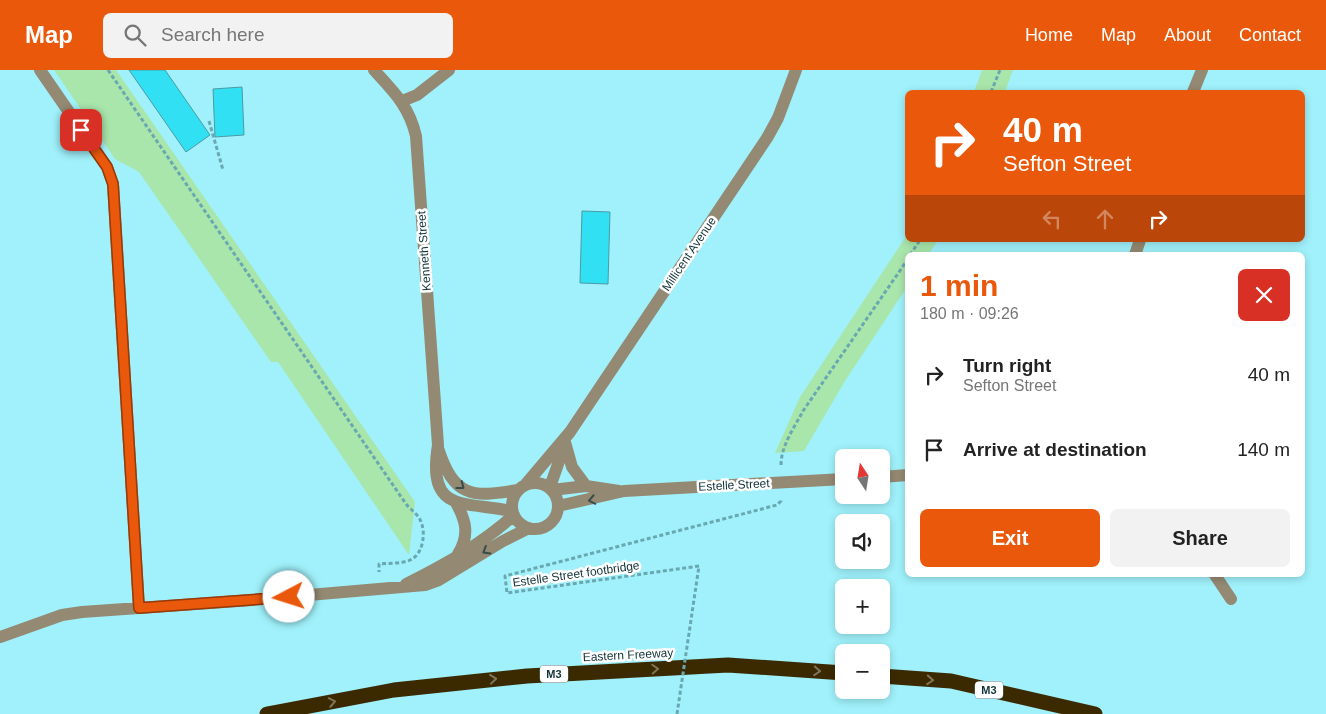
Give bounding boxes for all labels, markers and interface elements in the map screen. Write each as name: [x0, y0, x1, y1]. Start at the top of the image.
search box: [103, 13, 453, 58]
text: Map: [25, 21, 73, 48]
icon: search: [121, 21, 149, 49]
text: Search here: [161, 24, 265, 45]
text: Home: [1025, 25, 1073, 45]
text: Map: [1101, 25, 1136, 45]
text: About: [1164, 25, 1211, 45]
text: Contact: [1239, 25, 1301, 45]
pin: [60, 109, 102, 151]
icon: right: [920, 110, 985, 175]
text: 40 m: [1003, 110, 1083, 149]
icon: arrive: [67, 116, 95, 144]
text: Sefton Street: [1003, 151, 1131, 176]
icon: left: [1038, 205, 1066, 233]
icon: ahead: [1091, 205, 1119, 233]
icon: right: [1144, 205, 1172, 233]
street label: Kenneth Street: [414, 210, 434, 291]
street label: Millicent Avenue: [659, 214, 719, 294]
text: 1 min: [920, 269, 998, 302]
button: close: [1238, 269, 1290, 321]
text: 180 m · 09:26: [920, 305, 1019, 322]
text: Turn right: [963, 355, 1051, 376]
icon: right: [920, 361, 948, 389]
text: 40 m: [1248, 364, 1290, 385]
text: Sefton Street: [963, 377, 1056, 394]
icon: arrive: [920, 436, 948, 464]
text: Arrive at destination: [963, 439, 1147, 460]
text: 140 m: [1237, 439, 1290, 460]
north arrow: [835, 449, 890, 504]
map controls: [835, 449, 890, 699]
street label: Estelle Street: [698, 476, 771, 494]
one-way arrow: [455, 481, 464, 489]
one-way arrow: [587, 494, 596, 504]
button: Exit: [920, 509, 1100, 567]
button: Share: [1110, 509, 1290, 567]
button: sound: [835, 514, 890, 569]
one-way arrow: [483, 545, 492, 555]
street label: Estelle Street footbridge: [512, 558, 641, 590]
position arrow: [262, 570, 314, 622]
button: +: [835, 579, 890, 634]
button: −: [835, 644, 890, 699]
street label: Eastern Freeway: [582, 646, 674, 664]
one-way arrow: [651, 663, 659, 674]
road number: M3: [540, 666, 568, 682]
one-way arrow: [813, 666, 821, 677]
one-way arrow: [489, 674, 497, 685]
one-way arrow: [926, 674, 934, 685]
road number: M3: [975, 682, 1003, 698]
one-way arrow: [328, 697, 336, 707]

